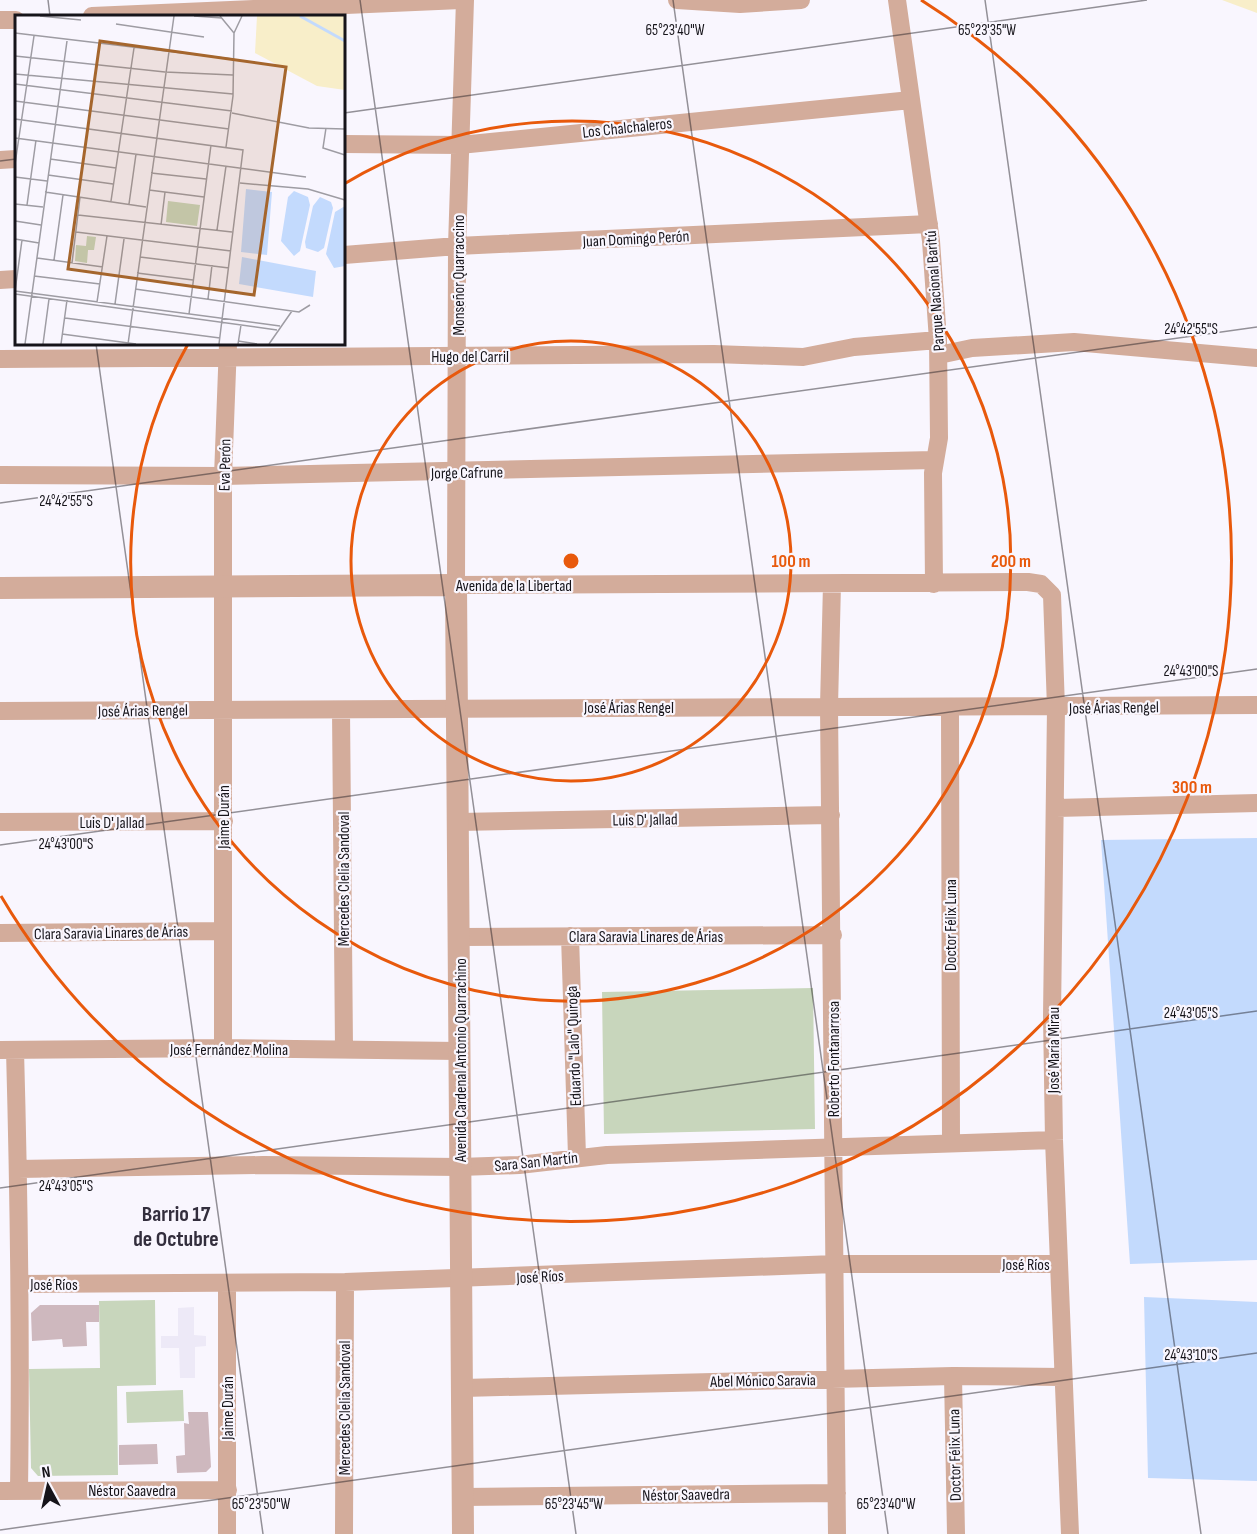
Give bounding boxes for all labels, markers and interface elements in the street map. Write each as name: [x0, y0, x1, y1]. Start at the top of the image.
inset map: [15, 15, 345, 345]
text: 65°23'40"W: [646, 21, 705, 40]
text: 65°23'35"W: [958, 21, 1016, 40]
street label: Los Chalchaleros: [581, 114, 673, 143]
street label: Monseñor Quarraccino: [450, 215, 469, 335]
street label: Juan Domingo Perón: [581, 227, 690, 252]
street label: Parque Nacional Baritú: [922, 230, 949, 352]
text: 24°42'55"S: [1164, 320, 1218, 339]
street label: Hugo del Carril: [431, 348, 509, 367]
street label: Eva Perón: [216, 439, 235, 491]
street label: Jorge Cafrune: [430, 463, 503, 484]
text: 24°42'55"S: [39, 492, 93, 511]
centre of rings: [561, 551, 581, 571]
text: 100 m: [772, 551, 811, 572]
text: 200 m: [991, 551, 1031, 572]
street label: Avenida de la Libertad: [455, 577, 572, 596]
text: 24°43'00"S: [1164, 662, 1218, 681]
street label: José Árias Rengel: [1068, 698, 1159, 719]
street label: José Árias Rengel: [583, 699, 674, 718]
street label: José Árias Rengel: [97, 701, 188, 722]
text: 300 m: [1172, 777, 1212, 798]
street label: Jaime Durán: [215, 785, 234, 850]
street label: Luis D' Jallad: [612, 810, 678, 831]
street label: Mercedes Clelia Sandoval: [335, 812, 354, 946]
street label: Luis D' Jallad: [79, 814, 145, 833]
text: 24°43'00"S: [39, 835, 93, 854]
street label: Doctor Félix Luna: [942, 879, 961, 971]
street label: Clara Saravia Linares de Árias: [34, 923, 189, 944]
street label: Clara Saravia Linares de Árias: [569, 928, 723, 947]
street label: Avenida Cardenal Antonio Quarrachino: [452, 958, 471, 1163]
street label: Eduardo "Lalo" Quiroga: [563, 985, 586, 1107]
street label: Roberto Fontanarrosa: [825, 1001, 844, 1117]
text: 24°43'05"S: [1164, 1004, 1218, 1023]
street label: José María Mirau: [1045, 1007, 1064, 1094]
street label: José Fernández Molina: [169, 1041, 288, 1060]
street label: Sara San Martín: [494, 1149, 579, 1176]
text: 24°43'05"S: [39, 1177, 93, 1196]
district label: Barrio 17 de Octubre: [133, 1201, 219, 1253]
street label: José Ríos: [1001, 1256, 1050, 1275]
street label: José Ríos: [515, 1267, 564, 1288]
street label: José Ríos: [29, 1276, 78, 1295]
street label: Mercedes Clelia Sandoval: [336, 1341, 355, 1475]
text: 24°43'10"S: [1164, 1346, 1218, 1365]
street label: Abel Mónico Saravia: [709, 1371, 816, 1392]
street label: Jaime Durán: [219, 1376, 238, 1441]
street label: Doctor Félix Luna: [945, 1409, 966, 1501]
north arrow: [18, 1456, 78, 1516]
text: N: [41, 1463, 52, 1483]
street label: Néstor Saavedra: [88, 1482, 176, 1501]
street label: Néstor Saavedra: [642, 1485, 730, 1506]
text: 65°23'50"W: [232, 1495, 291, 1514]
text: 65°23'45"W: [545, 1495, 603, 1514]
text: 65°23'40"W: [857, 1495, 916, 1514]

